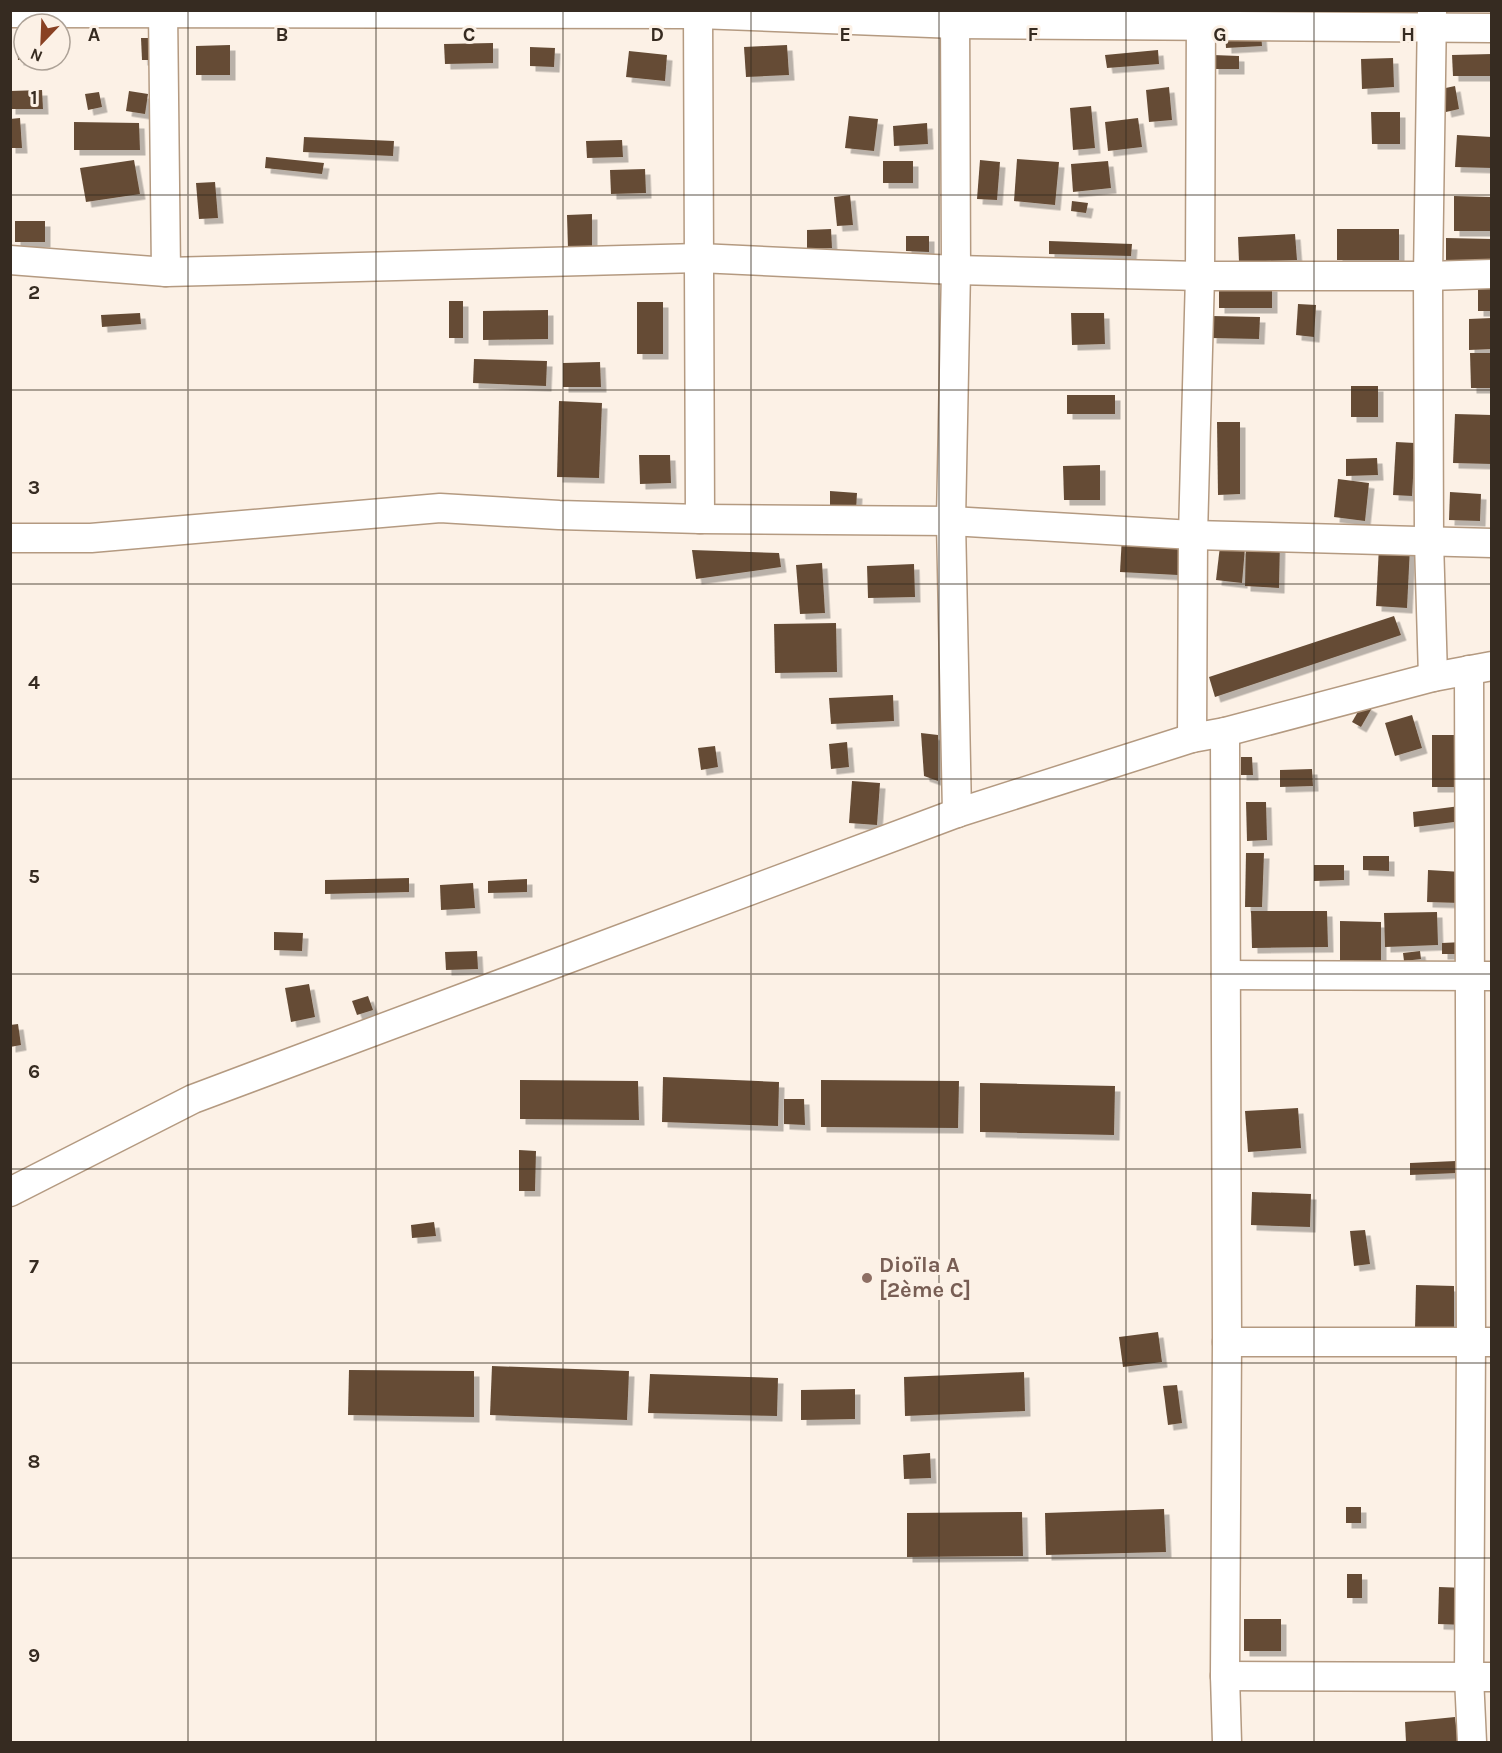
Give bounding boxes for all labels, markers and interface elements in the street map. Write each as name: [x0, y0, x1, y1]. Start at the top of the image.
north arrow: [12, 12, 72, 72]
text: A: [88, 23, 101, 46]
text: B: [276, 23, 288, 46]
text: C: [463, 23, 475, 46]
text: D: [650, 23, 664, 46]
text: E: [839, 23, 851, 46]
text: F: [1028, 23, 1039, 46]
text: G: [1213, 23, 1227, 46]
text: H: [1401, 23, 1415, 46]
text: N: [27, 44, 45, 66]
text: 1: [30, 86, 38, 109]
text: 2: [28, 281, 40, 304]
text: 3: [28, 476, 40, 499]
text: 4: [28, 671, 40, 694]
text: 5: [28, 865, 40, 888]
text: 6: [28, 1060, 40, 1083]
place label: Dioïla A [2ème C]: [879, 1252, 971, 1303]
text: 7: [29, 1255, 39, 1278]
marker: Dioïla A [2ème C]: [860, 1271, 874, 1285]
text: 8: [28, 1450, 40, 1473]
text: 9: [28, 1644, 40, 1667]

